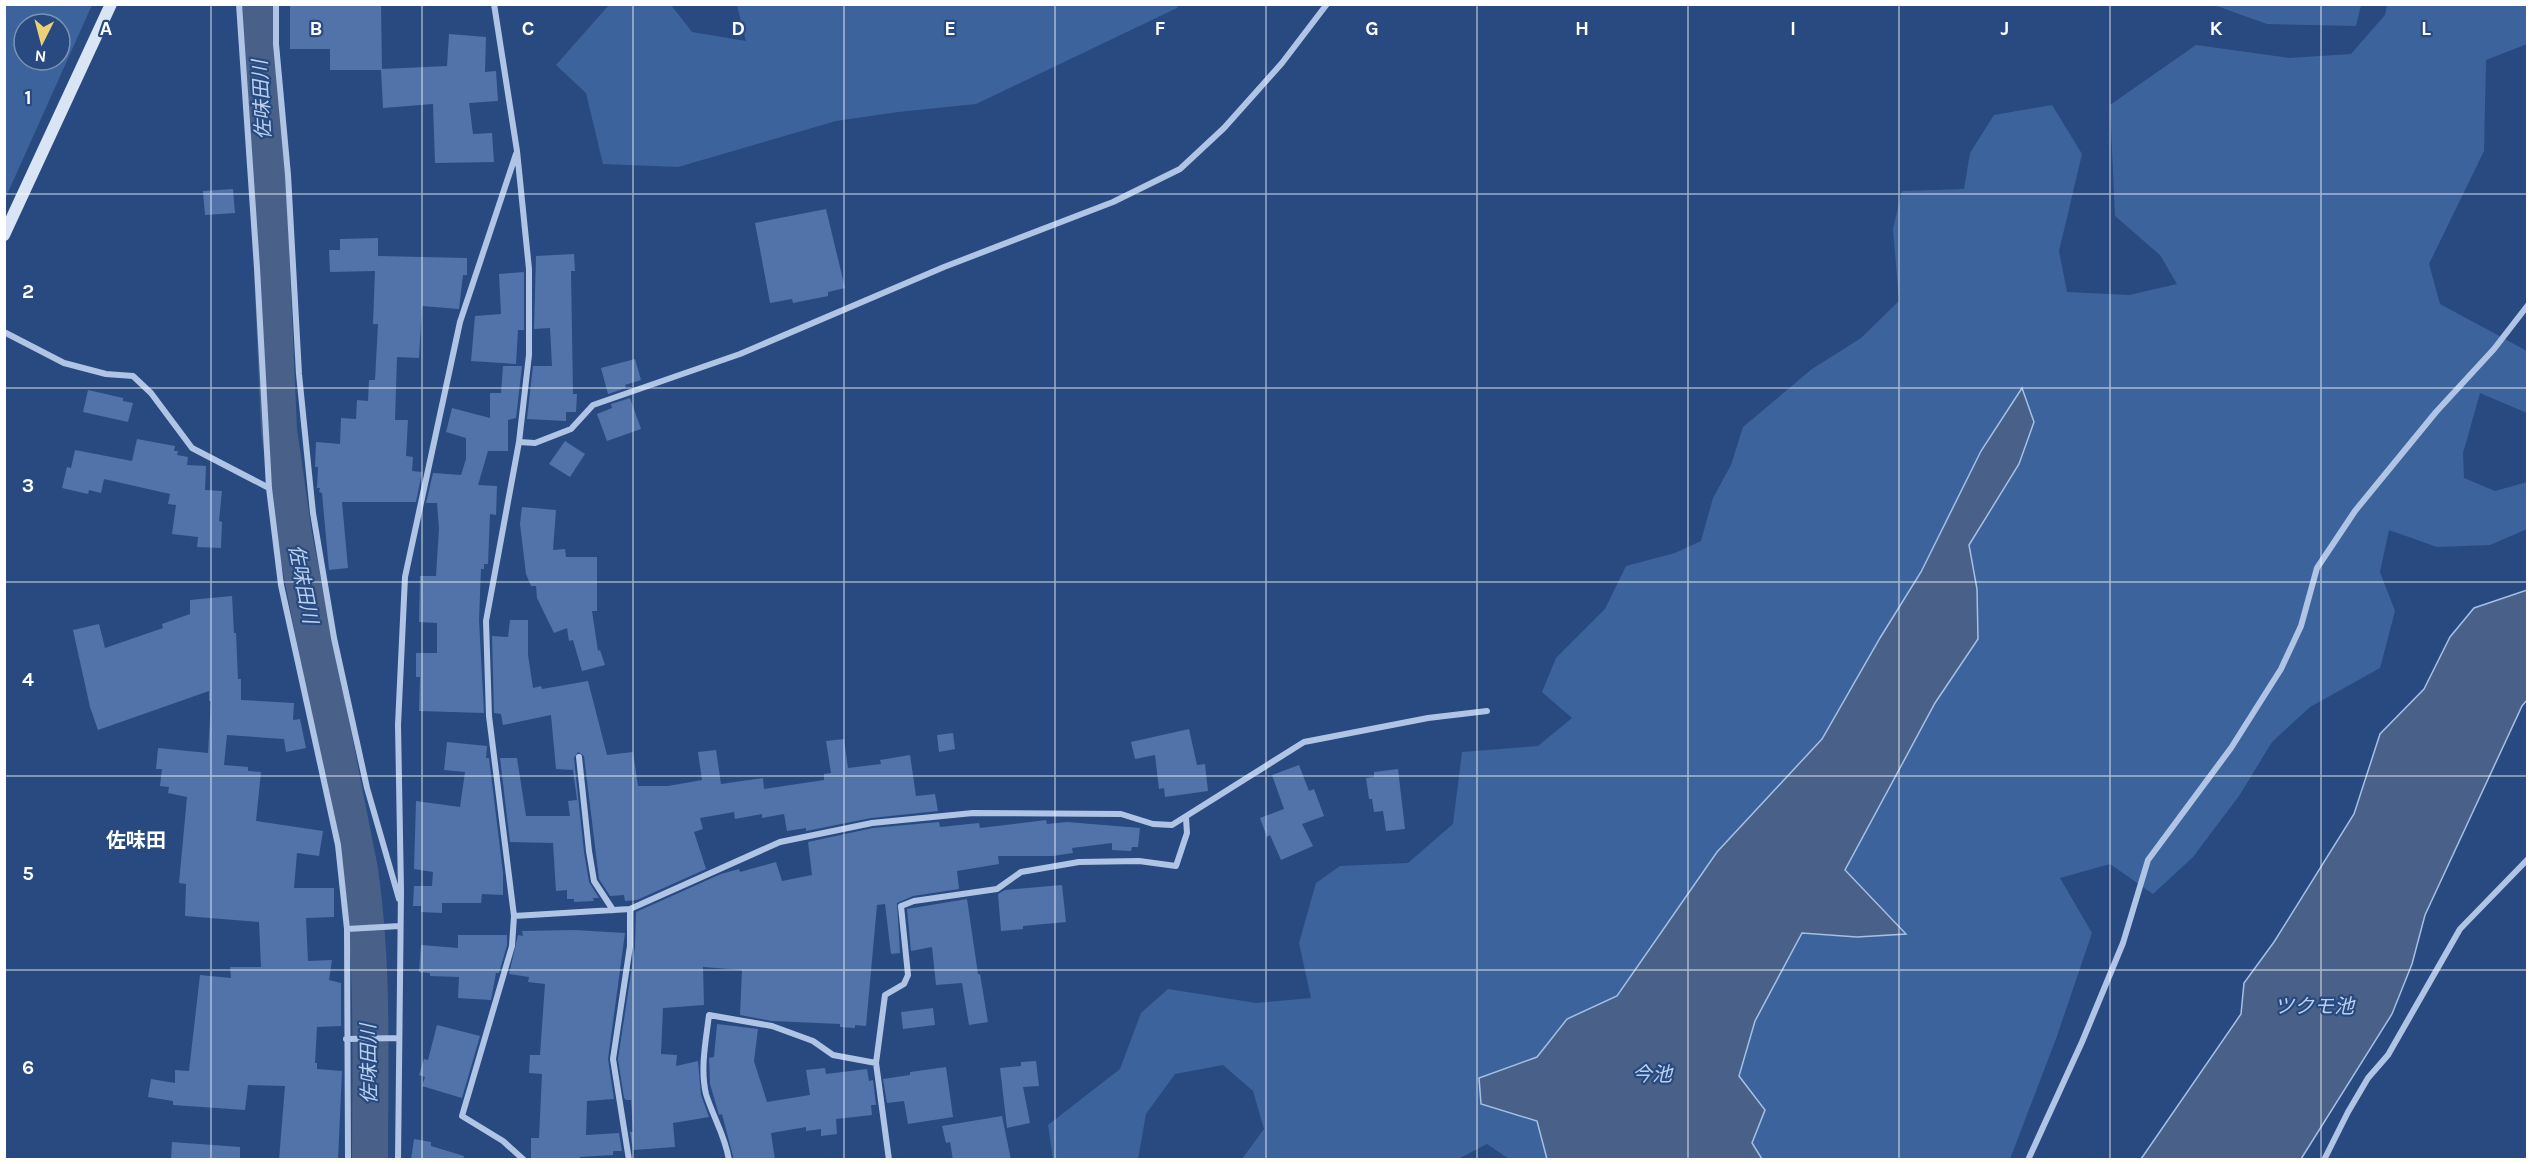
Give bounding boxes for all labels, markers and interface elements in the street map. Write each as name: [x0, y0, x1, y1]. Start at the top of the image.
north arrow: [12, 12, 72, 72]
text: A: [100, 17, 113, 40]
text: B: [310, 17, 322, 40]
text: C: [522, 17, 534, 40]
text: D: [731, 17, 745, 40]
text: E: [944, 17, 956, 40]
text: F: [1155, 17, 1166, 40]
text: G: [1365, 17, 1379, 40]
text: H: [1575, 17, 1589, 40]
text: I: [1790, 17, 1796, 40]
text: J: [2001, 17, 2009, 40]
text: K: [2209, 17, 2223, 40]
text: L: [2421, 17, 2431, 40]
text: N: [34, 46, 47, 66]
water label: 佐味田川: [248, 57, 276, 141]
text: 1: [24, 86, 32, 109]
text: 2: [22, 280, 34, 303]
text: 3: [22, 474, 34, 497]
water label: 佐味田川: [284, 543, 322, 627]
text: 4: [22, 668, 34, 691]
district label: 佐味田: [106, 829, 166, 852]
text: 5: [22, 862, 34, 885]
water label: ツクモ池: [2274, 995, 2356, 1018]
water label: 佐味田川: [357, 1022, 381, 1104]
text: 6: [22, 1056, 34, 1079]
water label: 今池: [1632, 1063, 1674, 1086]

